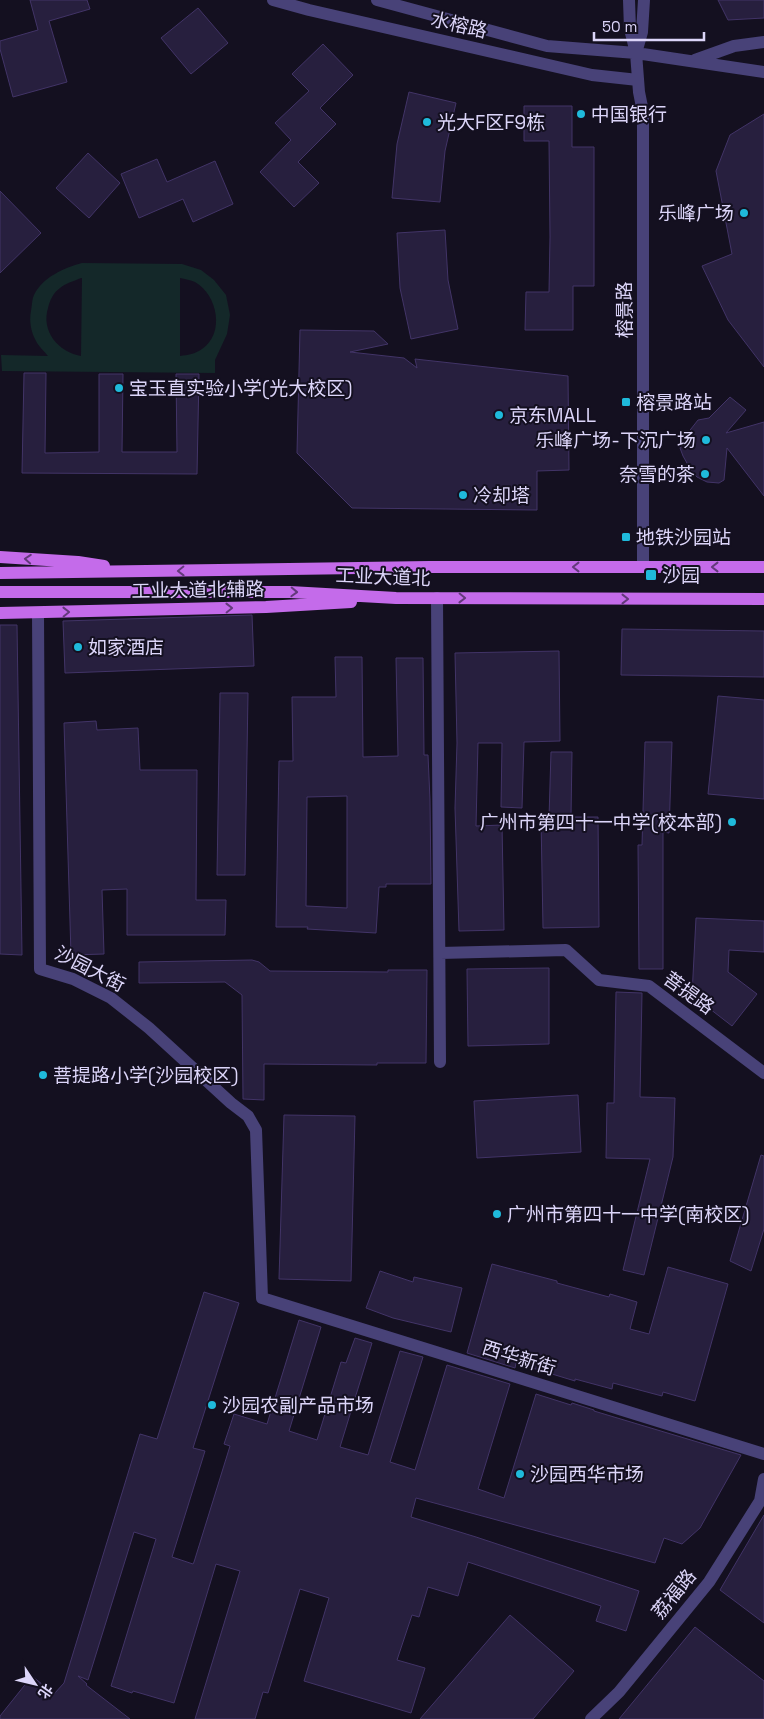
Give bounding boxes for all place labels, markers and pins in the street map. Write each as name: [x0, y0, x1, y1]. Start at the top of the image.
place label: 中国银行: [591, 102, 667, 127]
marker: 中国银行: [575, 108, 587, 120]
place label: 光大F区F9栋: [437, 110, 545, 135]
marker: 光大F区F9栋: [421, 116, 433, 128]
place label: 乐峰广场: [658, 201, 734, 226]
marker: 乐峰广场: [738, 207, 750, 219]
place label: 宝玉直实验小学(光大校区): [129, 376, 352, 401]
marker: 宝玉直实验小学(光大校区): [113, 382, 125, 394]
place label: 榕景路站: [636, 390, 712, 415]
marker: 榕景路站: [620, 396, 632, 408]
place label: 京东MALL: [509, 403, 596, 428]
marker: 京东MALL: [493, 409, 505, 421]
place label: 乐峰广场-下沉广场: [535, 428, 696, 453]
marker: 乐峰广场-下沉广场: [700, 434, 712, 446]
place label: 奈雪的茶: [619, 462, 695, 487]
marker: 奈雪的茶: [699, 468, 711, 480]
place label: 冷却塔: [473, 483, 530, 508]
marker: 冷却塔: [457, 489, 469, 501]
place label: 地铁沙园站: [636, 525, 731, 550]
marker: 地铁沙园站: [620, 531, 632, 543]
place label: 沙园: [662, 563, 700, 588]
marker: 沙园: [644, 568, 658, 582]
place label: 如家酒店: [88, 635, 164, 660]
marker: 如家酒店: [72, 641, 84, 653]
place label: 广州市第四十一中学(校本部): [480, 810, 722, 835]
marker: 广州市第四十一中学(校本部): [726, 816, 738, 828]
place label: 菩提路小学(沙园校区): [53, 1063, 238, 1088]
marker: 菩提路小学(沙园校区): [37, 1069, 49, 1081]
place label: 广州市第四十一中学(南校区): [507, 1202, 749, 1227]
marker: 广州市第四十一中学(南校区): [491, 1208, 503, 1220]
place label: 沙园农副产品市场: [222, 1393, 374, 1418]
marker: 沙园农副产品市场: [206, 1399, 218, 1411]
place label: 沙园西华市场: [530, 1462, 644, 1487]
marker: 沙园西华市场: [514, 1468, 526, 1480]

